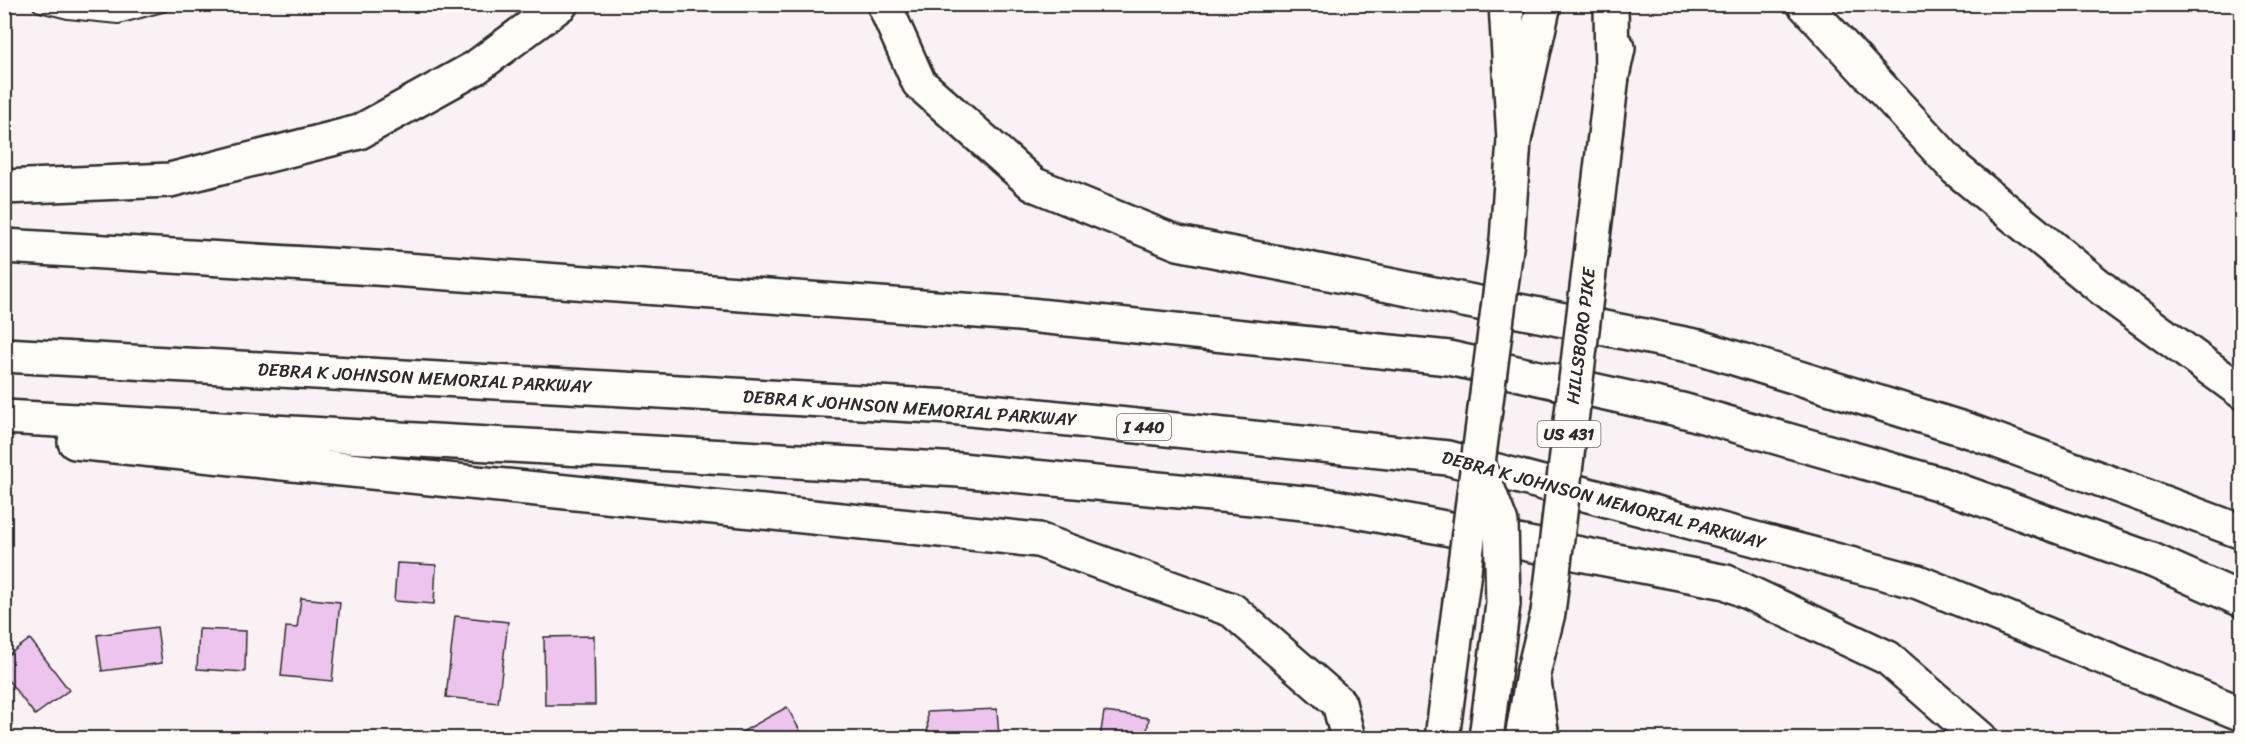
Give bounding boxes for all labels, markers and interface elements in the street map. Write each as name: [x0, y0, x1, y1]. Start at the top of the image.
street label: HILLSBORO PIKE: [1557, 265, 1605, 406]
street label: DEBRA K JOHNSON MEMORIAL PARKWAY: [257, 353, 594, 403]
street label: DEBRA K JOHNSON MEMORIAL PARKWAY: [742, 380, 1079, 436]
road number: I 440: [1117, 414, 1171, 440]
road number: US 431: [1538, 421, 1600, 447]
street label: DEBRA K JOHNSON MEMORIAL PARKWAY: [1438, 441, 1771, 559]

